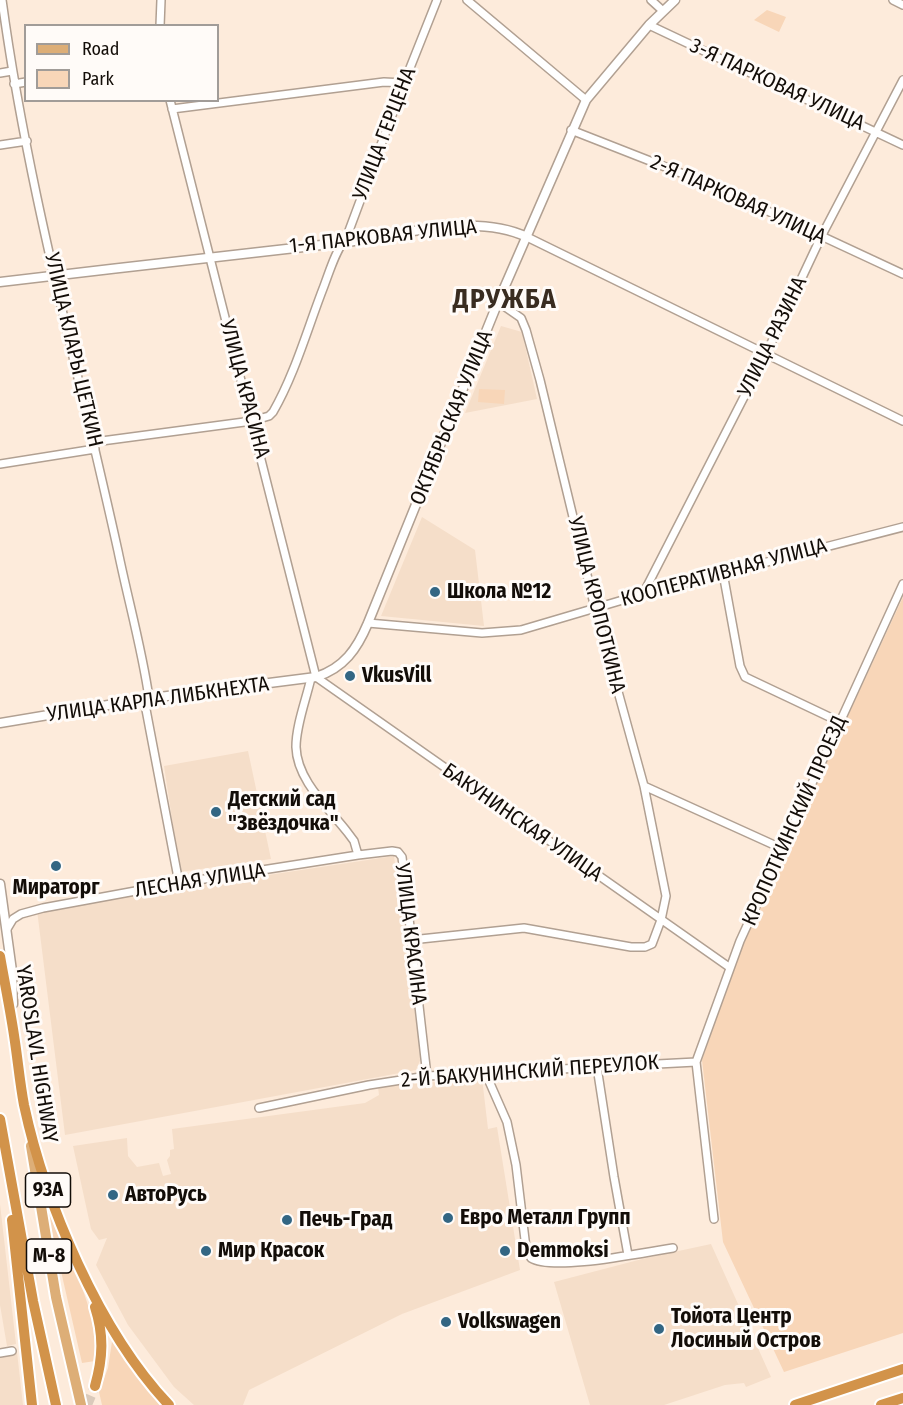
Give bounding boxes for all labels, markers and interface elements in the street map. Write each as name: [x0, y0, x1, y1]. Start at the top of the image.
legend: [24, 24, 219, 102]
street label: 3-Я ПАРКОВАЯ УЛИЦА: [686, 34, 868, 136]
text: Road: [82, 38, 119, 60]
street label: УЛИЦА ГЕРЦЕНА: [348, 64, 422, 204]
text: Park: [82, 68, 114, 90]
street label: 2-Я ПАРКОВАЯ УЛИЦА: [646, 150, 830, 250]
street label: 1-Я ПАРКОВАЯ УЛИЦА: [288, 215, 478, 259]
street label: УЛИЦА КЛАРЫ ЦЕТКИН: [38, 250, 108, 450]
street label: УЛИЦА РАЗИНА: [733, 273, 813, 401]
district label: ДРУЖБА: [453, 284, 557, 316]
street label: УЛИЦА КРАСИНА: [213, 317, 275, 461]
street label: ОКТЯБРЬСКАЯ УЛИЦА: [405, 327, 499, 509]
street label: УЛИЦА КРОПОТКИНА: [562, 514, 630, 696]
street label: КООПЕРАТИВНАЯ УЛИЦА: [618, 533, 830, 613]
place label: Школа №12: [447, 579, 551, 605]
marker: Школа №12: [428, 585, 442, 599]
place label: VkusVill: [362, 663, 432, 689]
marker: VkusVill: [343, 669, 357, 683]
street label: УЛИЦА КАРЛА ЛИБКНЕХТА: [45, 672, 271, 728]
street label: КРОПОТКИНСКИЙ ПРОЕЗД: [737, 712, 853, 930]
street label: БАКУНИНСКАЯ УЛИЦА: [437, 758, 607, 888]
place label: Детский сад "Звёздочка": [228, 787, 339, 837]
marker: Детский сад "Звёздочка": [209, 805, 223, 819]
street label: ЛЕСНАЯ УЛИЦА: [133, 858, 267, 904]
marker: Мираторг: [49, 859, 63, 873]
street label: УЛИЦА КРАСИНА: [389, 862, 431, 1006]
place label: Мираторг: [13, 875, 99, 901]
street label: YAROSLAVL HIGHWAY: [10, 963, 62, 1145]
street label: 2-Й БАКУНИНСКИЙ ПЕРЕУЛОК: [400, 1050, 660, 1094]
road number: 93A: [26, 1173, 70, 1207]
place label: АвтоРусь: [125, 1182, 207, 1208]
marker: АвтоРусь: [106, 1188, 120, 1202]
place label: Евро Металл Групп: [460, 1205, 631, 1231]
place label: Печь-Град: [299, 1207, 392, 1233]
marker: Евро Металл Групп: [441, 1211, 455, 1225]
marker: Печь-Град: [280, 1213, 294, 1227]
place label: Мир Красок: [218, 1238, 324, 1264]
place label: Demmoksi: [517, 1238, 609, 1264]
road number: М-8: [26, 1239, 72, 1273]
marker: Мир Красок: [199, 1244, 213, 1258]
marker: Demmoksi: [498, 1244, 512, 1258]
place label: Тойота Центр Лосиный Остров: [671, 1304, 821, 1354]
place label: Volkswagen: [458, 1309, 561, 1335]
marker: Volkswagen: [439, 1315, 453, 1329]
marker: Тойота Центр Лосиный Остров: [652, 1322, 666, 1336]

